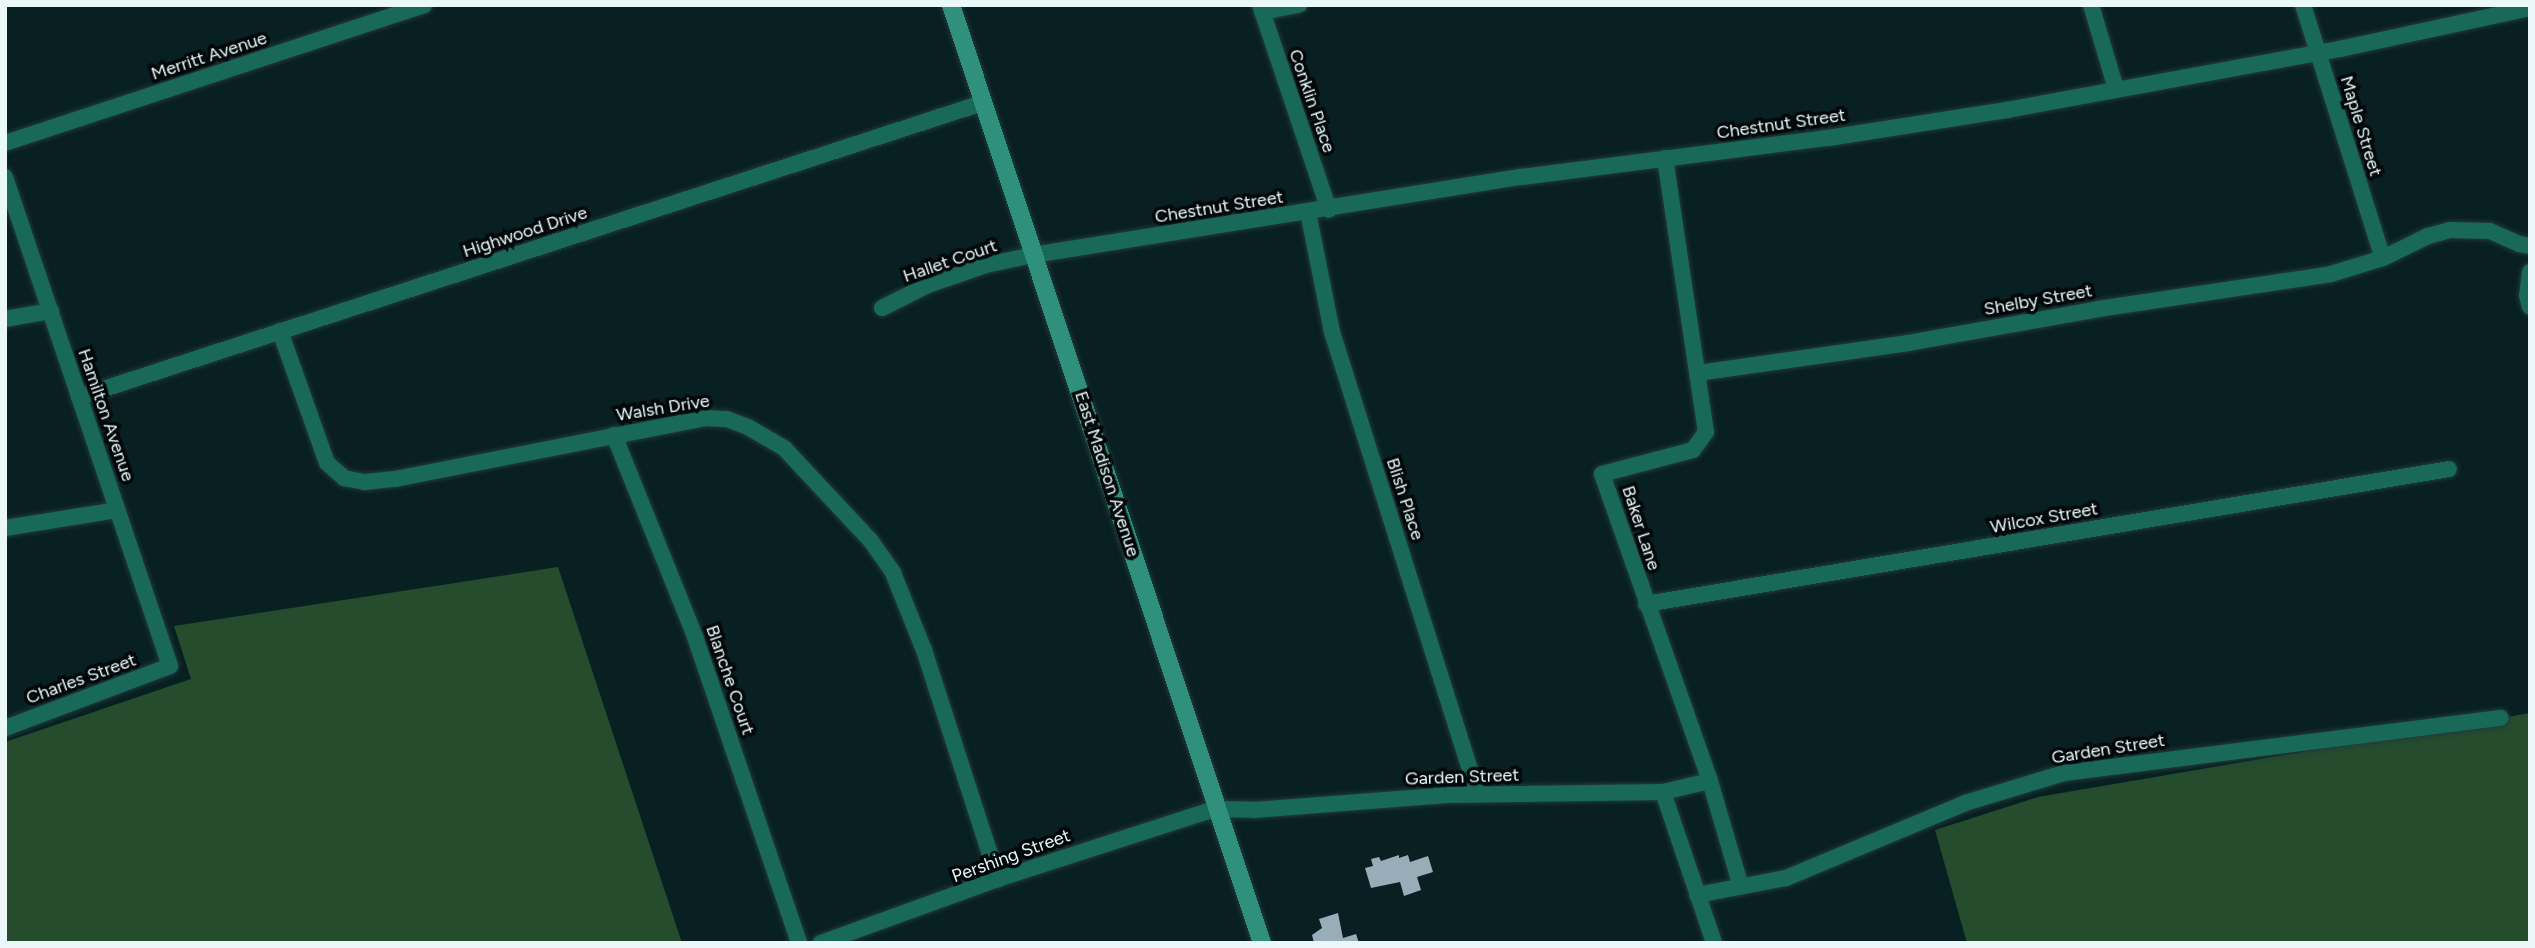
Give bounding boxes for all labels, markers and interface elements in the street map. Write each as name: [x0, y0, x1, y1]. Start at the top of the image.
street label: Merritt Avenue: [148, 27, 270, 85]
street label: Conklin Place: [1284, 46, 1340, 156]
street label: Maple Street: [2336, 73, 2386, 179]
street label: Chestnut Street: [1715, 104, 1847, 144]
street label: Chestnut Street: [1153, 186, 1285, 228]
street label: Highwood Drive: [460, 202, 590, 262]
street label: Hallet Court: [900, 235, 1000, 287]
street label: Shelby Street: [1982, 280, 2094, 320]
street label: Hamilton Avenue: [73, 346, 139, 484]
street label: East Madison Avenue: [1070, 388, 1144, 560]
street label: Walsh Drive: [615, 390, 711, 426]
street label: Blish Place: [1382, 455, 1428, 543]
street label: Baker Lane: [1617, 483, 1665, 573]
street label: Wilcox Street: [1989, 498, 2099, 538]
street label: Blanche Court: [701, 622, 759, 738]
street label: Charles Street: [23, 649, 139, 709]
street label: Garden Street: [2050, 729, 2166, 769]
street label: Garden Street: [1405, 764, 1519, 790]
street label: Pershing Street: [949, 825, 1073, 887]

